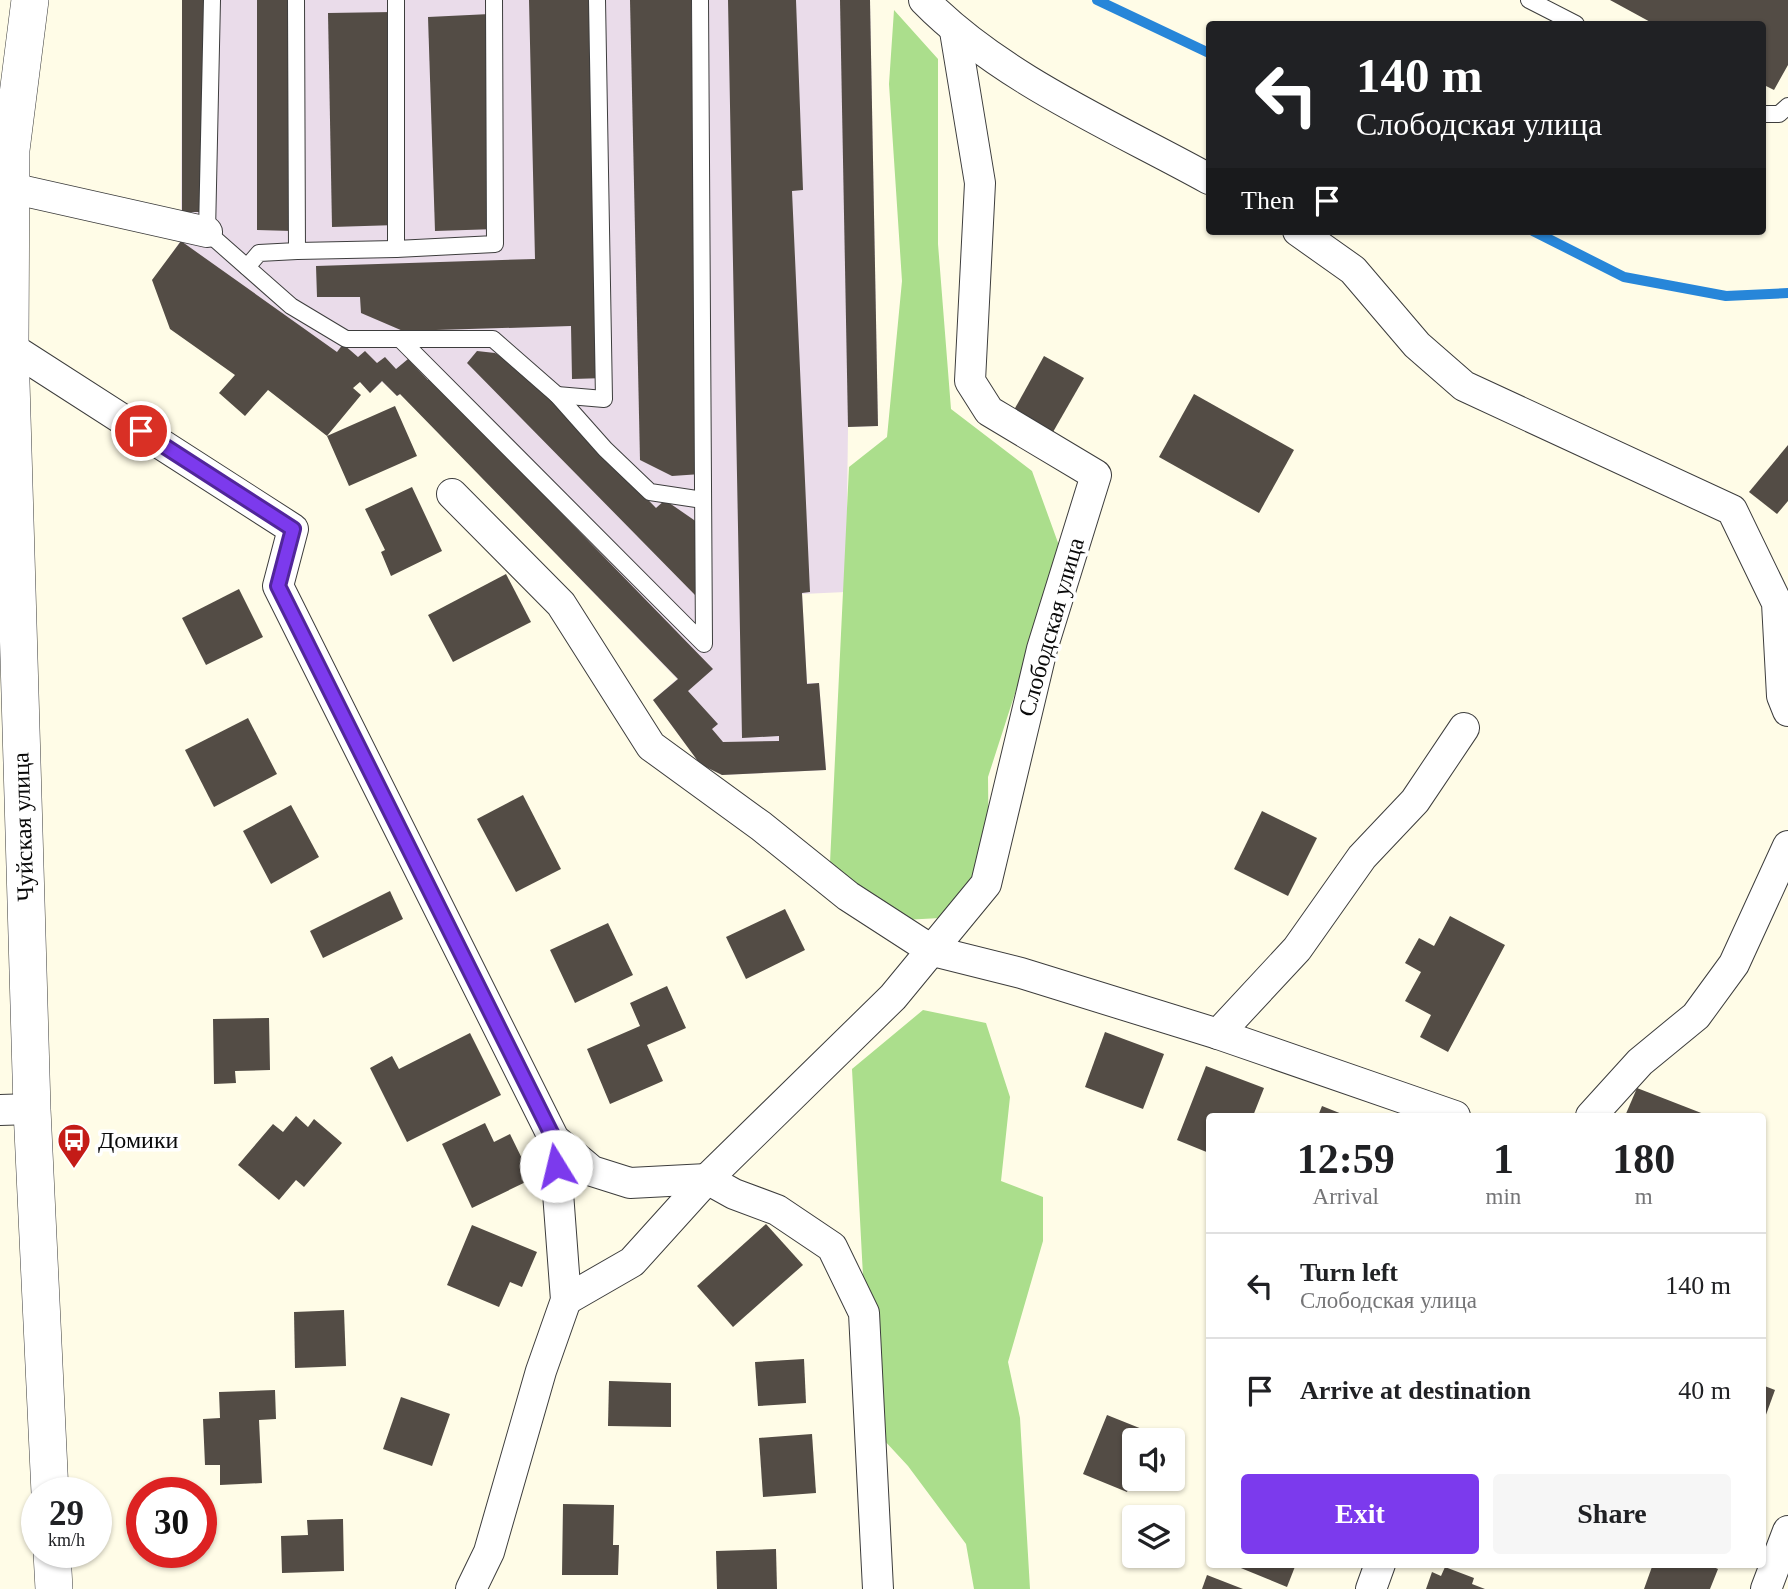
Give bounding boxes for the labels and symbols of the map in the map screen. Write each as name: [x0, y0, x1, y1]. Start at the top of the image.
pin: [111, 401, 171, 461]
street label: Слободская улица: [1013, 534, 1089, 719]
street label: Чуйская улица: [7, 752, 39, 902]
bus stop icon: Домики: [55, 1121, 93, 1170]
place label: Домики: [98, 1127, 179, 1153]
position arrow: [519, 1129, 593, 1203]
speed limit sign: 30: [126, 1477, 217, 1568]

